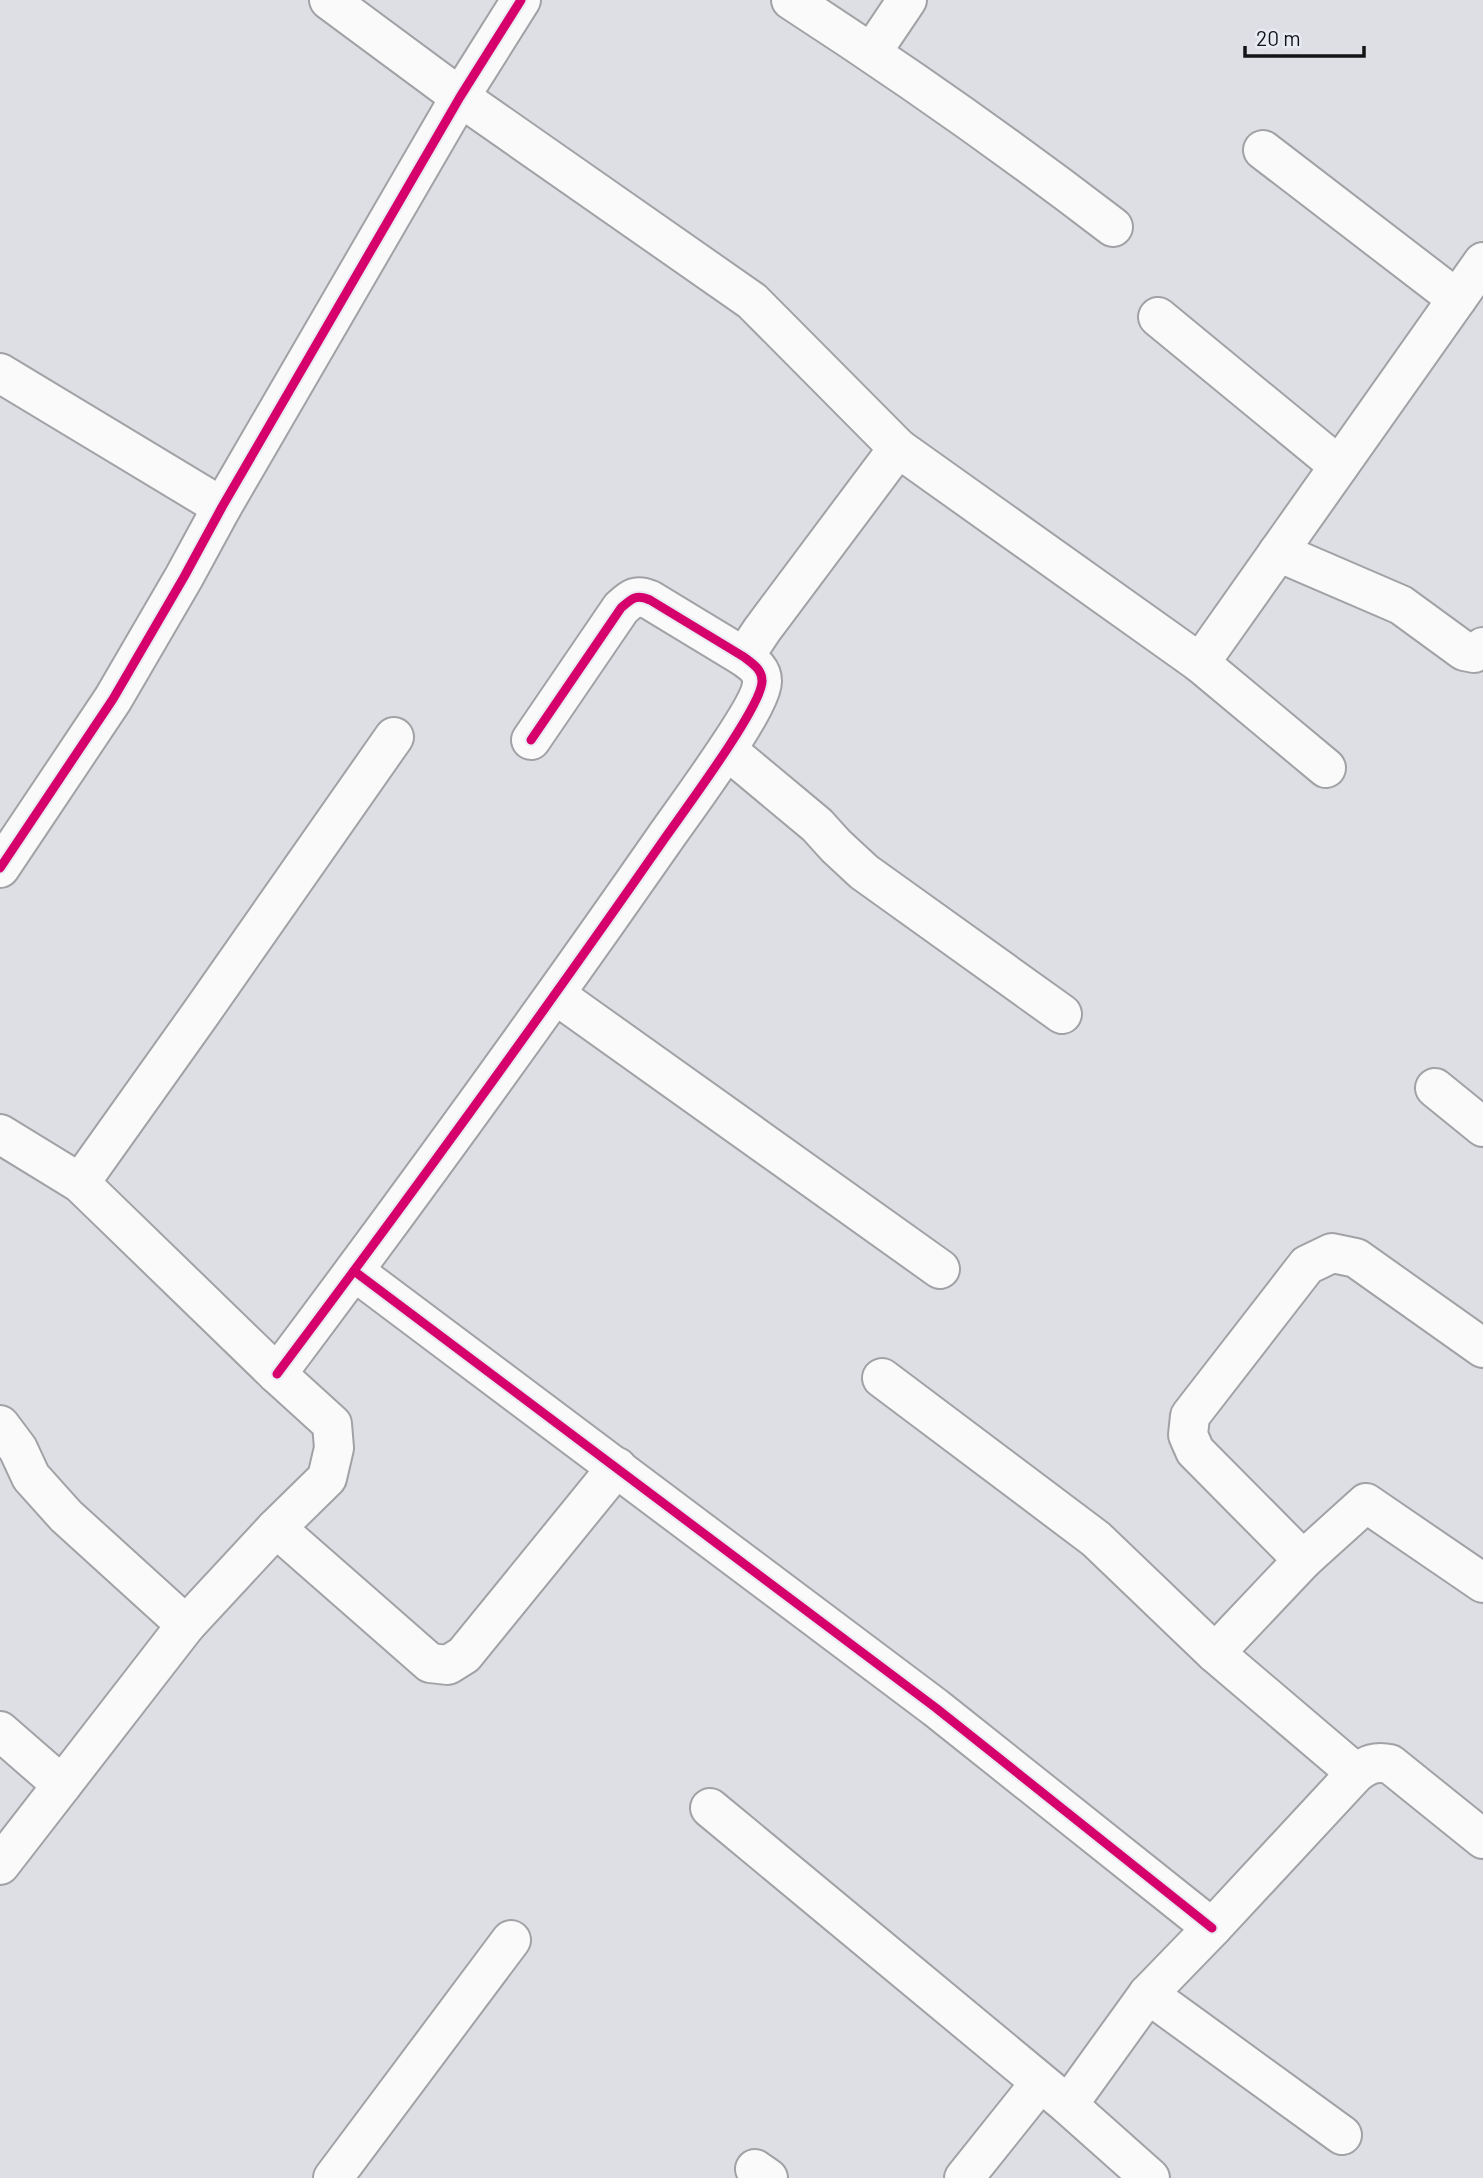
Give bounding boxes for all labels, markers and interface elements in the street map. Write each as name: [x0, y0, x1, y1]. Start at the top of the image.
scale bar: [1245, 14, 1364, 58]
text: 20 m: [1256, 25, 1301, 50]

